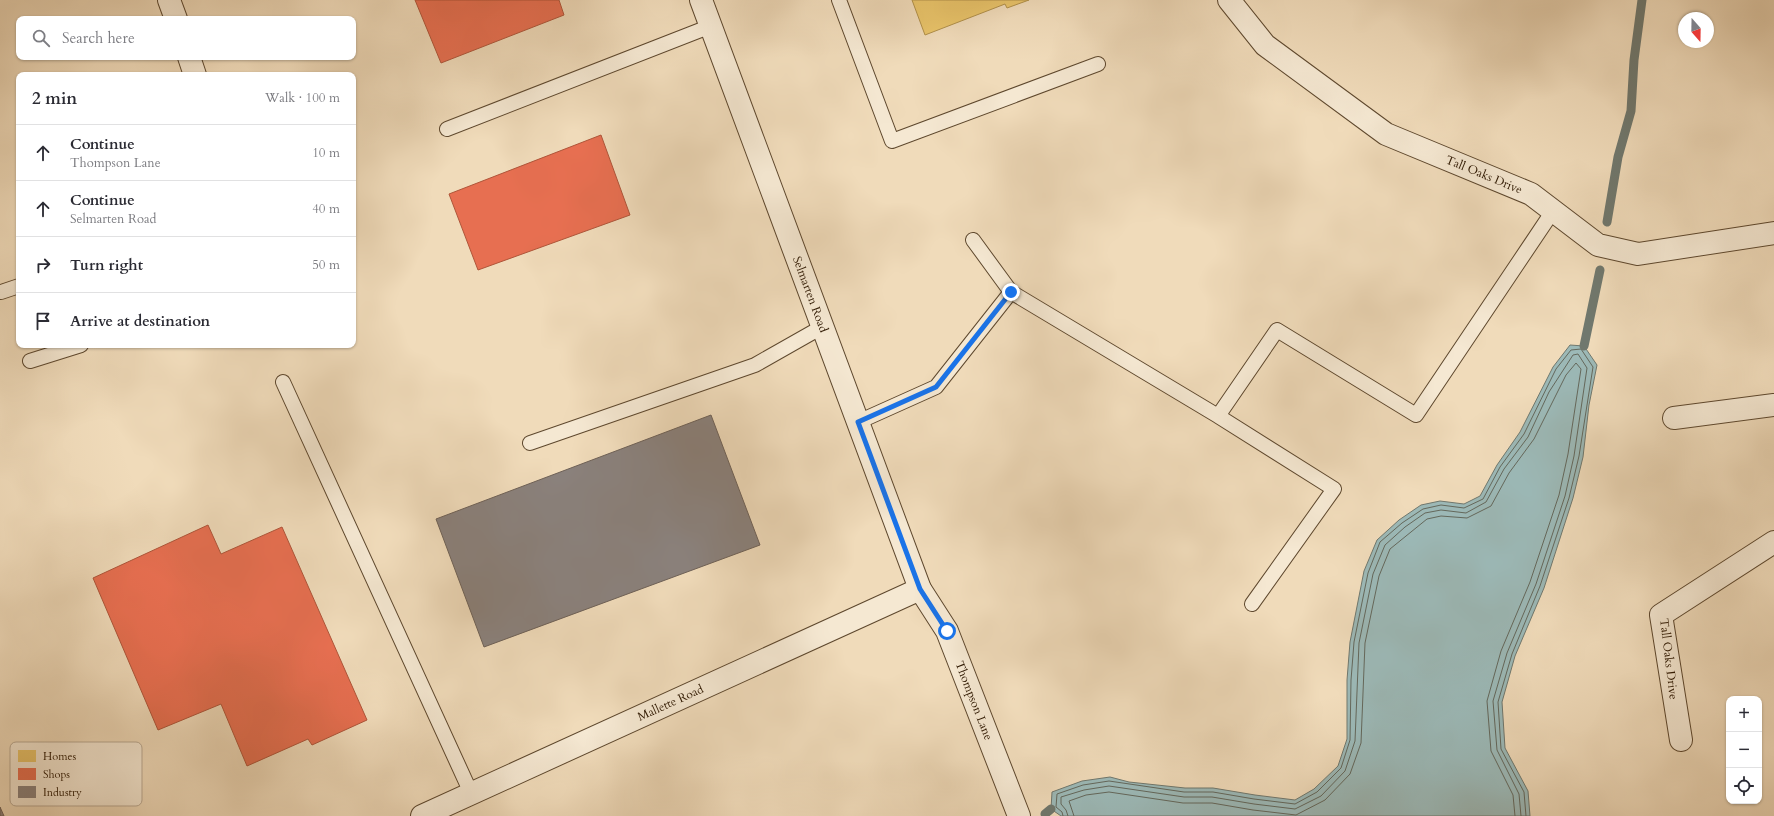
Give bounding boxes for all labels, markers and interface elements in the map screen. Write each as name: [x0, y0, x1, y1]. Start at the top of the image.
north arrow: [1678, 12, 1714, 48]
search box: [16, 16, 356, 60]
icon: search: [30, 27, 52, 49]
text: Search here: [62, 28, 135, 48]
text: 2 min: [32, 87, 77, 110]
text: Walk · 100 m: [265, 89, 340, 107]
text: Continue: [70, 134, 135, 154]
icon: ahead: [32, 142, 54, 164]
text: 10 m: [312, 144, 340, 162]
street label: Tall Oaks Drive: [1443, 152, 1525, 198]
text: Thompson Lane: [70, 154, 161, 172]
text: Continue: [70, 190, 135, 210]
icon: ahead: [32, 198, 54, 220]
text: 40 m: [312, 200, 340, 218]
text: Selmarten Road: [70, 210, 157, 228]
icon: right: [32, 254, 54, 276]
street label: Selmarten Road: [789, 254, 832, 335]
text: Turn right: [70, 255, 143, 275]
text: 50 m: [312, 256, 340, 274]
route end: [1002, 283, 1020, 301]
icon: arrive: [32, 310, 54, 332]
text: Arrive at destination: [70, 311, 210, 331]
street label: Tall Oaks Drive: [1656, 618, 1682, 700]
route start: [938, 622, 956, 640]
street label: Thompson Lane: [951, 659, 997, 743]
street label: Mallette Road: [635, 681, 706, 725]
map controls: [1726, 696, 1762, 804]
button: +: [1726, 696, 1762, 732]
button: −: [1726, 732, 1762, 768]
legend: [10, 742, 142, 806]
text: Homes: [43, 749, 76, 764]
text: Shops: [43, 767, 70, 782]
button: locate: [1726, 768, 1762, 804]
text: Industry: [43, 785, 82, 800]

